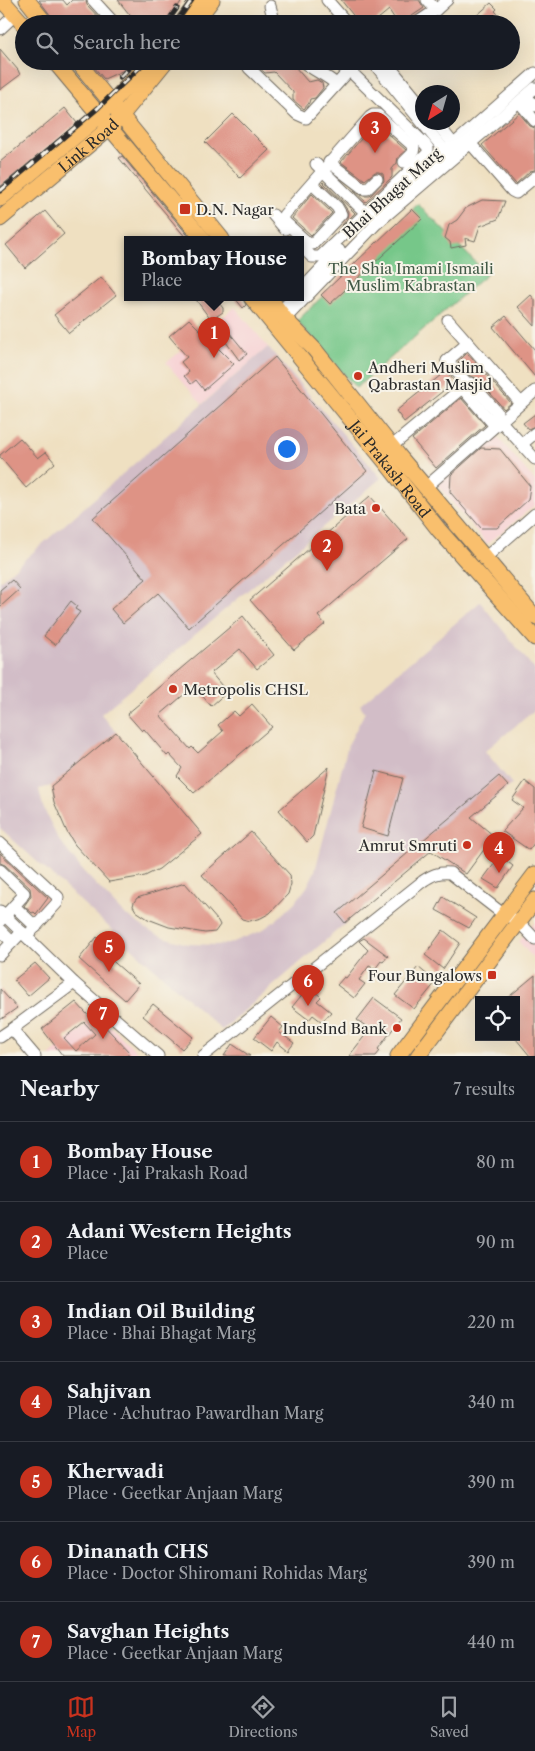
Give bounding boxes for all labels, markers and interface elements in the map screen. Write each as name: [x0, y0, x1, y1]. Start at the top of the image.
search box: [15, 15, 520, 70]
icon: search: [33, 29, 61, 57]
text: Search here: [73, 31, 181, 54]
north arrow: [415, 85, 460, 130]
pin: 3: [359, 112, 391, 153]
street label: Link Road: [54, 114, 123, 176]
street label: Bhai Bhagat Marg: [339, 144, 445, 242]
place label: D.N. Nagar: [196, 200, 275, 219]
marker: D.N. Nagar: [178, 202, 192, 216]
popup: [124, 236, 304, 301]
text: Bombay House: [141, 247, 287, 270]
park label: The Shia Imami Ismaili Muslim Kabrastan: [328, 259, 494, 295]
text: Place: [141, 270, 182, 290]
pin: 1: [198, 317, 230, 358]
place label: Andheri Muslim Qabrastan Masjid: [367, 358, 492, 394]
marker: Andheri Muslim Qabrastan Masjid: [352, 370, 364, 382]
street label: Jai Prakash Road: [344, 415, 435, 521]
your location: [274, 436, 300, 462]
place label: Bata: [334, 499, 366, 518]
marker: Bata: [370, 502, 382, 514]
pin: 2: [311, 530, 343, 571]
place label: Metropolis CHSL: [183, 680, 308, 699]
marker: Metropolis CHSL: [167, 683, 179, 695]
pin: 4: [483, 832, 515, 873]
place label: Amrut Smruti: [358, 836, 457, 855]
marker: Amrut Smruti: [461, 839, 473, 851]
pin: 5: [93, 931, 125, 972]
pin: 6: [292, 965, 324, 1006]
place label: Four Bungalows: [368, 966, 482, 985]
marker: Four Bungalows: [486, 969, 498, 981]
map controls: [475, 996, 520, 1041]
button: locate: [475, 996, 520, 1041]
pin: 7: [87, 998, 119, 1039]
place label: IndusInd Bank: [283, 1019, 388, 1038]
marker: IndusInd Bank: [391, 1022, 403, 1034]
text: Nearby: [20, 1076, 99, 1101]
text: 7 results: [453, 1079, 515, 1099]
text: Bombay House: [67, 1140, 213, 1163]
text: 1: [32, 1152, 40, 1172]
text: 80 m: [476, 1152, 515, 1172]
text: Place · Jai Prakash Road: [67, 1163, 248, 1183]
text: Adani Western Heights: [67, 1220, 292, 1243]
text: 2: [31, 1232, 41, 1252]
text: 90 m: [476, 1232, 515, 1252]
text: Place: [67, 1243, 108, 1263]
text: Indian Oil Building: [67, 1300, 254, 1323]
text: 3: [31, 1312, 41, 1332]
text: 220 m: [467, 1312, 515, 1332]
text: Place · Bhai Bhagat Marg: [67, 1323, 256, 1343]
text: Sahjivan: [67, 1380, 151, 1403]
text: 4: [31, 1392, 41, 1412]
text: 340 m: [468, 1392, 515, 1412]
text: Place · Achutrao Pawardhan Marg: [67, 1403, 323, 1423]
text: Kherwadi: [67, 1460, 164, 1483]
text: 5: [32, 1472, 40, 1492]
text: 390 m: [468, 1472, 515, 1492]
text: Place · Geetkar Anjaan Marg: [67, 1483, 282, 1503]
text: Dinanath CHS: [67, 1540, 209, 1563]
text: 6: [31, 1552, 41, 1572]
text: 390 m: [468, 1552, 515, 1572]
text: Place · Doctor Shiromani Rohidas Marg: [67, 1563, 367, 1583]
text: Savghan Heights: [67, 1620, 229, 1643]
text: 7: [32, 1632, 40, 1652]
text: 440 m: [467, 1632, 515, 1652]
text: Place · Geetkar Anjaan Marg: [67, 1643, 282, 1663]
tab: Map: [66, 1693, 96, 1741]
tab: Directions: [228, 1693, 298, 1741]
tab: Saved: [430, 1693, 469, 1741]

